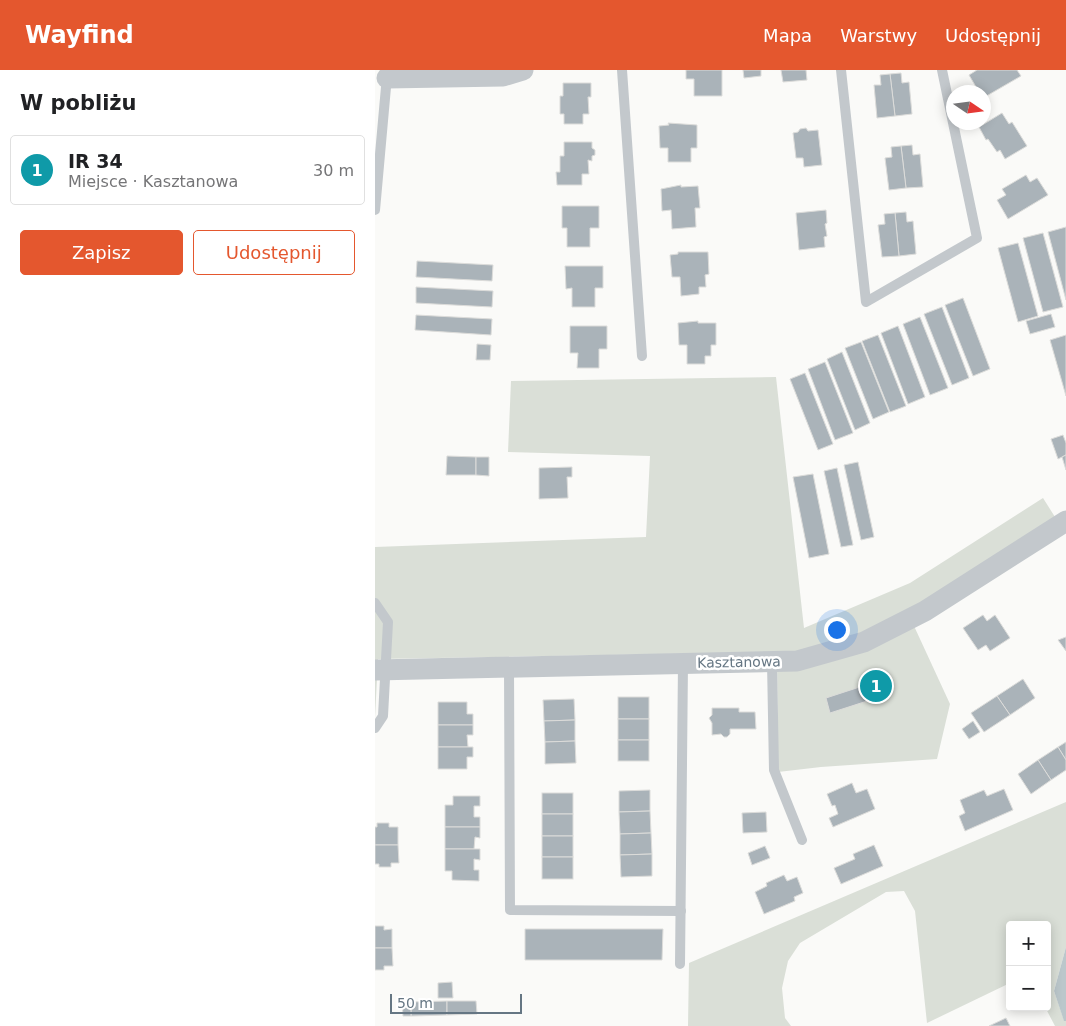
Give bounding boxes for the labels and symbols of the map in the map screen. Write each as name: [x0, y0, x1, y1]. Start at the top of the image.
north arrow: [946, 85, 991, 130]
your location: [824, 617, 850, 643]
street label: Kasztanowa: [697, 653, 781, 671]
pin: 1: [860, 667, 892, 705]
scale bar: [390, 991, 523, 1014]

